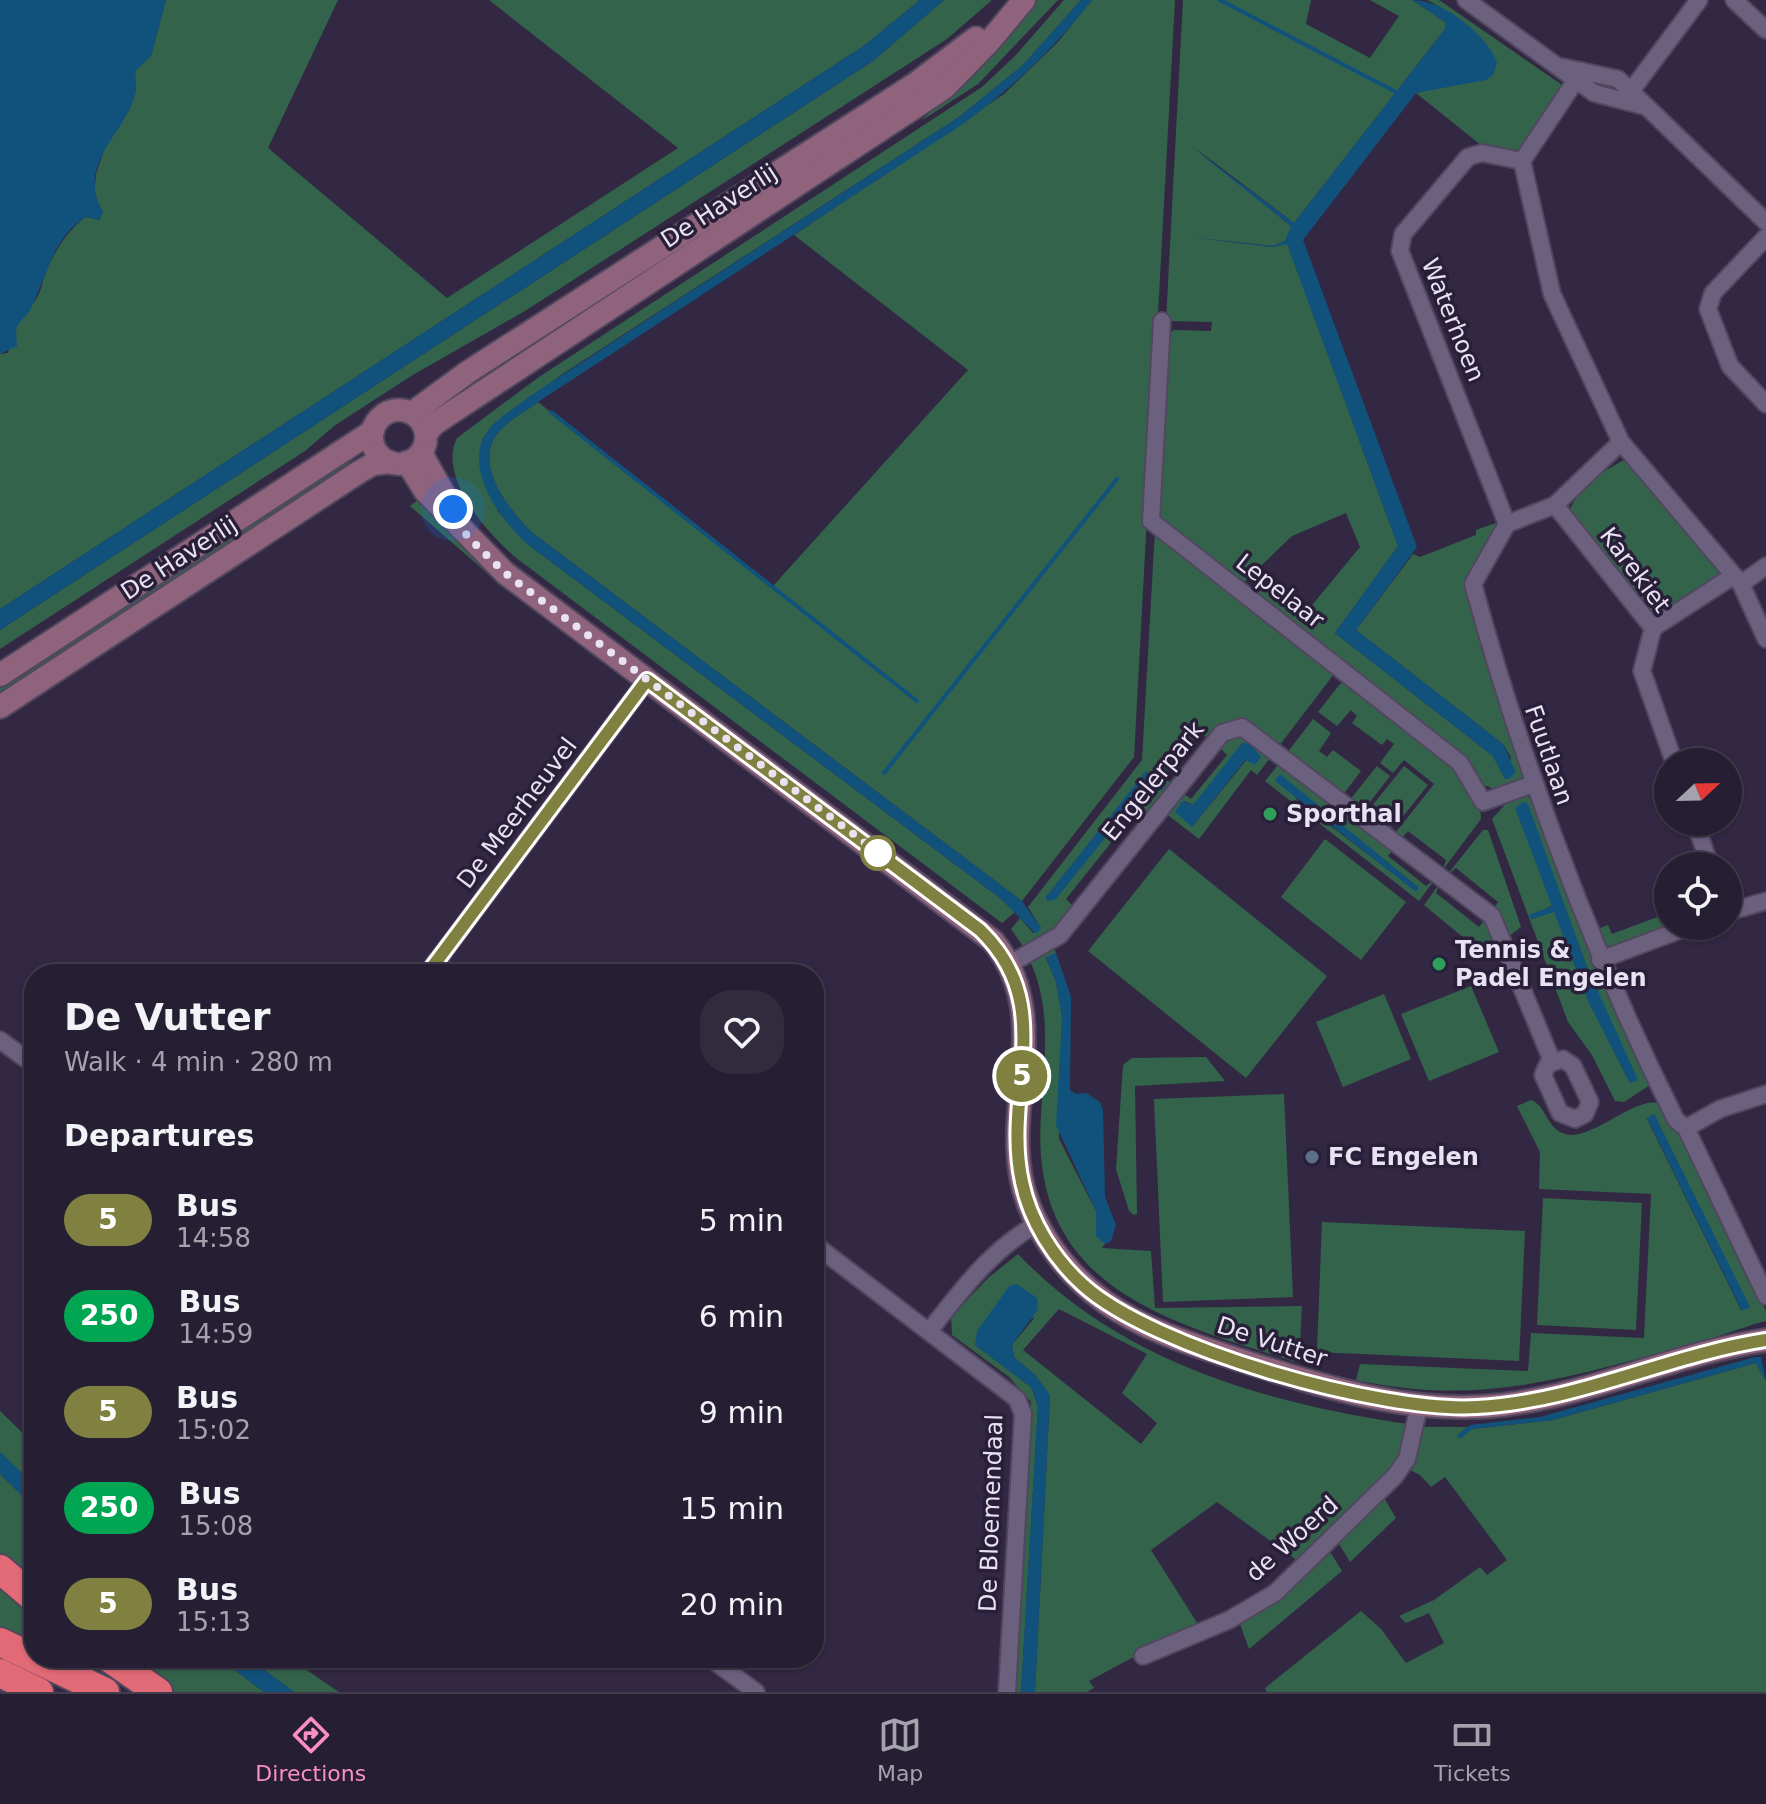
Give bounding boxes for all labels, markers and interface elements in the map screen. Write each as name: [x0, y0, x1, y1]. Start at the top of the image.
street label: De Haverlij: [656, 158, 782, 254]
street label: Waterhoen: [1416, 254, 1490, 386]
your location: [433, 489, 473, 529]
street label: De Haverlij: [116, 510, 242, 606]
street label: Karekiet: [1594, 522, 1676, 618]
street label: Lepelaar: [1231, 548, 1330, 634]
street label: Fuutlaan: [1519, 701, 1579, 809]
street label: Engelerpark: [1096, 716, 1210, 846]
street label: De Meerheuvel: [451, 732, 583, 894]
north arrow: [1654, 748, 1742, 836]
map controls: [1654, 748, 1742, 940]
place label: Sporthal: [1286, 800, 1402, 828]
marker: Sporthal: [1261, 805, 1279, 823]
unlabelled marker: [861, 836, 895, 870]
button: locate: [1654, 852, 1742, 940]
place label: Tennis & Padel Engelen: [1455, 936, 1647, 992]
marker: Tennis & Padel Engelen: [1430, 955, 1448, 973]
button: heart: [700, 990, 784, 1074]
text: De Vutter: [64, 995, 271, 1039]
text: Walk · 4 min · 280 m: [64, 1047, 333, 1077]
line badge: 5: [996, 1050, 1048, 1102]
text: 5: [1012, 1059, 1032, 1092]
text: Departures: [64, 1118, 254, 1153]
place label: FC Engelen: [1328, 1143, 1479, 1171]
marker: FC Engelen: [1303, 1148, 1321, 1166]
text: Bus: [176, 1188, 238, 1223]
text: 5: [98, 1203, 118, 1236]
text: 5 min: [699, 1203, 784, 1238]
text: 14:58: [176, 1223, 251, 1253]
text: Bus: [178, 1284, 241, 1319]
text: 250: [80, 1299, 138, 1332]
text: 6 min: [699, 1299, 784, 1334]
street label: De Vutter: [1213, 1311, 1331, 1373]
text: 14:59: [178, 1319, 253, 1349]
text: Bus: [176, 1380, 238, 1415]
text: 5: [98, 1395, 118, 1428]
text: 9 min: [699, 1395, 784, 1430]
street label: De Bloemendaal: [974, 1414, 1008, 1612]
text: 15:02: [176, 1415, 251, 1445]
text: Bus: [178, 1476, 241, 1511]
street label: de Woerd: [1240, 1490, 1344, 1588]
text: 250: [80, 1491, 138, 1524]
text: 15 min: [680, 1491, 784, 1526]
text: 15:08: [178, 1511, 253, 1541]
text: Bus: [176, 1572, 238, 1607]
text: 5: [98, 1587, 118, 1620]
text: 20 min: [680, 1587, 784, 1622]
text: 15:13: [176, 1607, 251, 1637]
tab: Directions: [255, 1713, 366, 1786]
tab: Map: [877, 1713, 923, 1786]
tab: Tickets: [1434, 1713, 1511, 1786]

